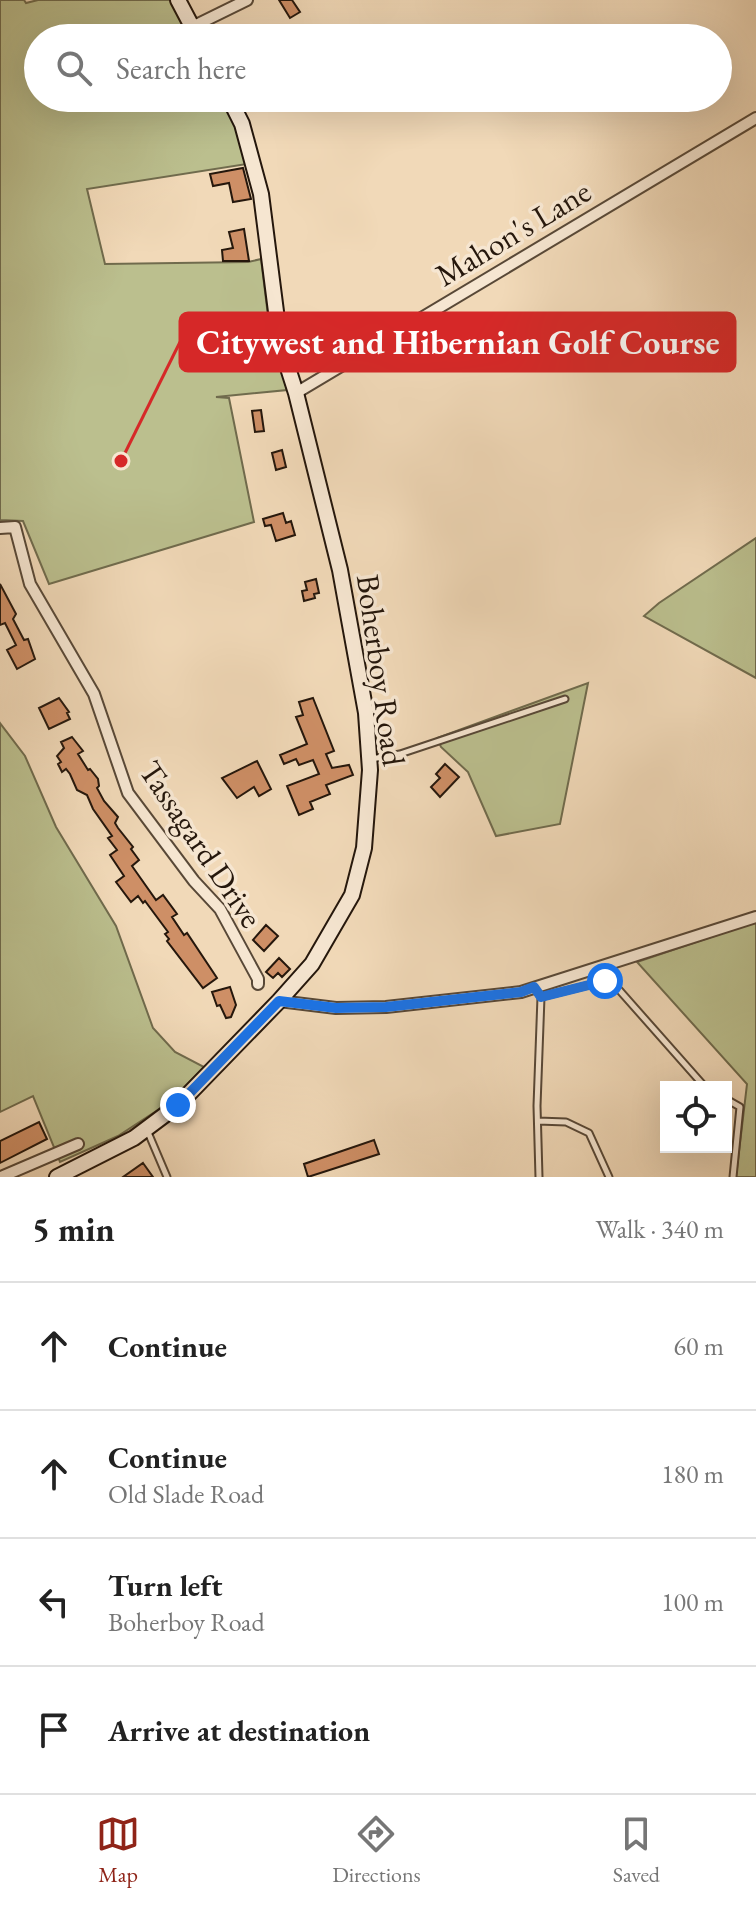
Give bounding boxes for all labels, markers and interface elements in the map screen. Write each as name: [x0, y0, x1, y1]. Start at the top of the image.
search box: [24, 24, 732, 112]
icon: search: [52, 46, 96, 90]
text: Search here: [116, 49, 246, 88]
street label: Mahon's Lane: [428, 170, 598, 296]
callout: Citywest and Hibernian Golf Course: [180, 313, 735, 371]
text: Citywest and Hibernian Golf Course: [196, 320, 720, 364]
street label: Boherboy Road: [347, 572, 415, 769]
street label: Tassagard Drive: [130, 752, 272, 936]
route start: [587, 963, 623, 999]
map controls: [660, 1081, 732, 1153]
button: locate: [660, 1081, 732, 1153]
route end: [160, 1087, 196, 1123]
text: 5 min: [32, 1207, 115, 1251]
text: Walk · 340 m: [596, 1212, 724, 1246]
icon: ahead: [32, 1324, 76, 1368]
text: Continue: [108, 1327, 227, 1366]
text: 60 m: [674, 1329, 724, 1363]
text: Continue: [108, 1438, 227, 1477]
icon: ahead: [32, 1452, 76, 1496]
text: 180 m: [661, 1457, 724, 1491]
text: Old Slade Road: [108, 1477, 264, 1511]
text: Turn left: [108, 1566, 222, 1605]
icon: left: [32, 1580, 76, 1624]
text: 100 m: [661, 1585, 724, 1619]
text: Boherboy Road: [108, 1605, 265, 1639]
icon: arrive: [32, 1708, 76, 1752]
text: Arrive at destination: [108, 1711, 370, 1750]
tab: Map: [96, 1812, 140, 1889]
tab: Directions: [332, 1812, 421, 1889]
tab: Saved: [613, 1812, 660, 1889]

